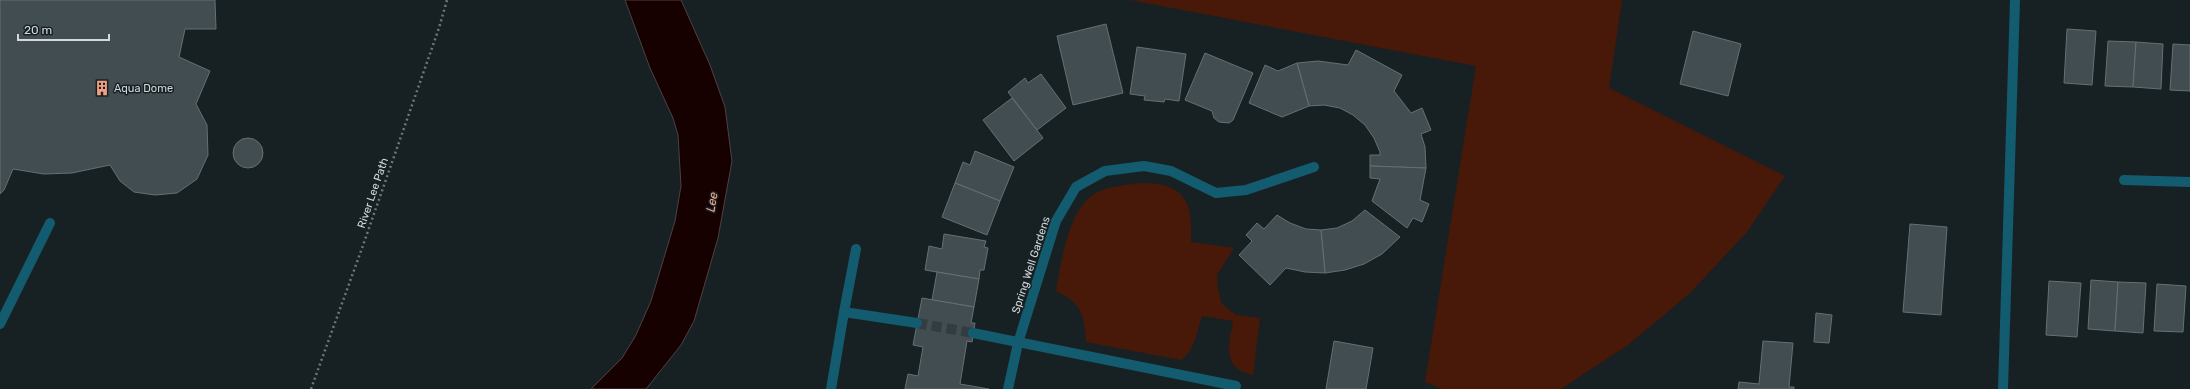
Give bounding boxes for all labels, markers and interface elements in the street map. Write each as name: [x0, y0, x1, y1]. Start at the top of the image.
scale bar: [18, 16, 109, 42]
text: 20 m: [24, 23, 52, 37]
building icon: Aqua Dome: [93, 79, 111, 97]
place label: Aqua Dome: [114, 82, 173, 95]
street label: River Lee Path: [355, 156, 391, 230]
water label: Lee: [703, 191, 721, 213]
street label: Spring Well Gardens: [1009, 214, 1053, 315]

